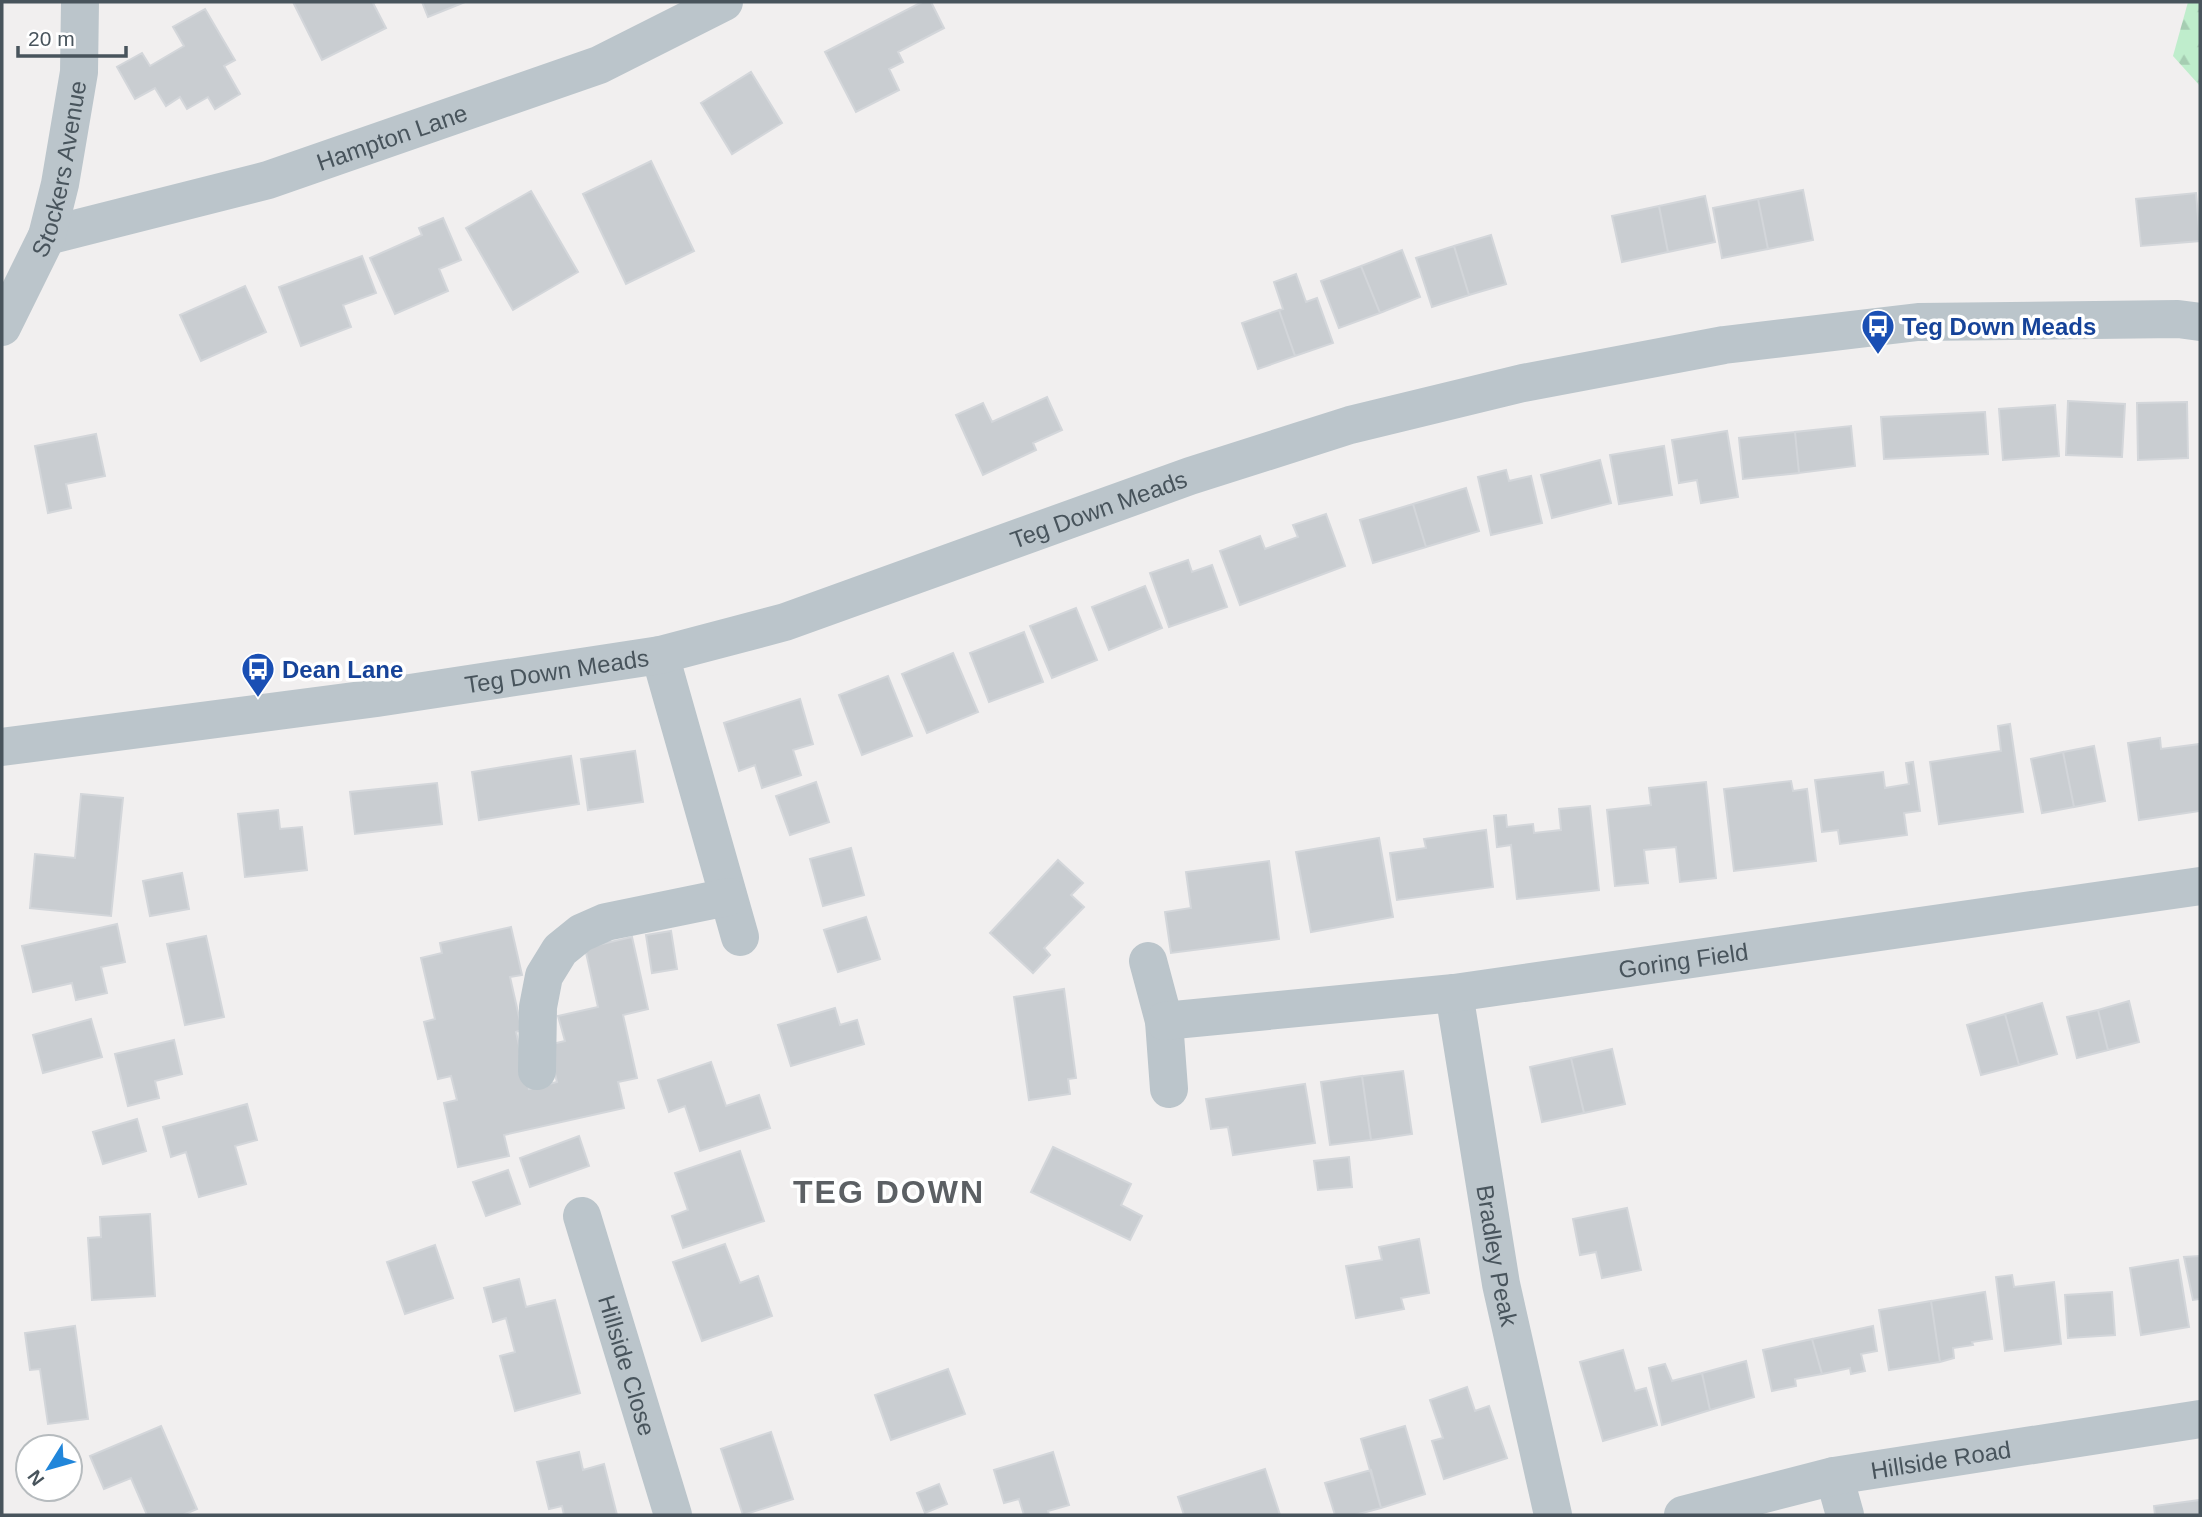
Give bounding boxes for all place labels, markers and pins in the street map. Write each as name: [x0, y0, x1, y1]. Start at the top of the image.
bus stop icon: Teg Down Meads: [1859, 307, 1897, 356]
place label: Teg Down Meads: [1902, 313, 2096, 340]
bus stop icon: Dean Lane: [239, 650, 277, 699]
place label: Dean Lane: [282, 656, 403, 683]

